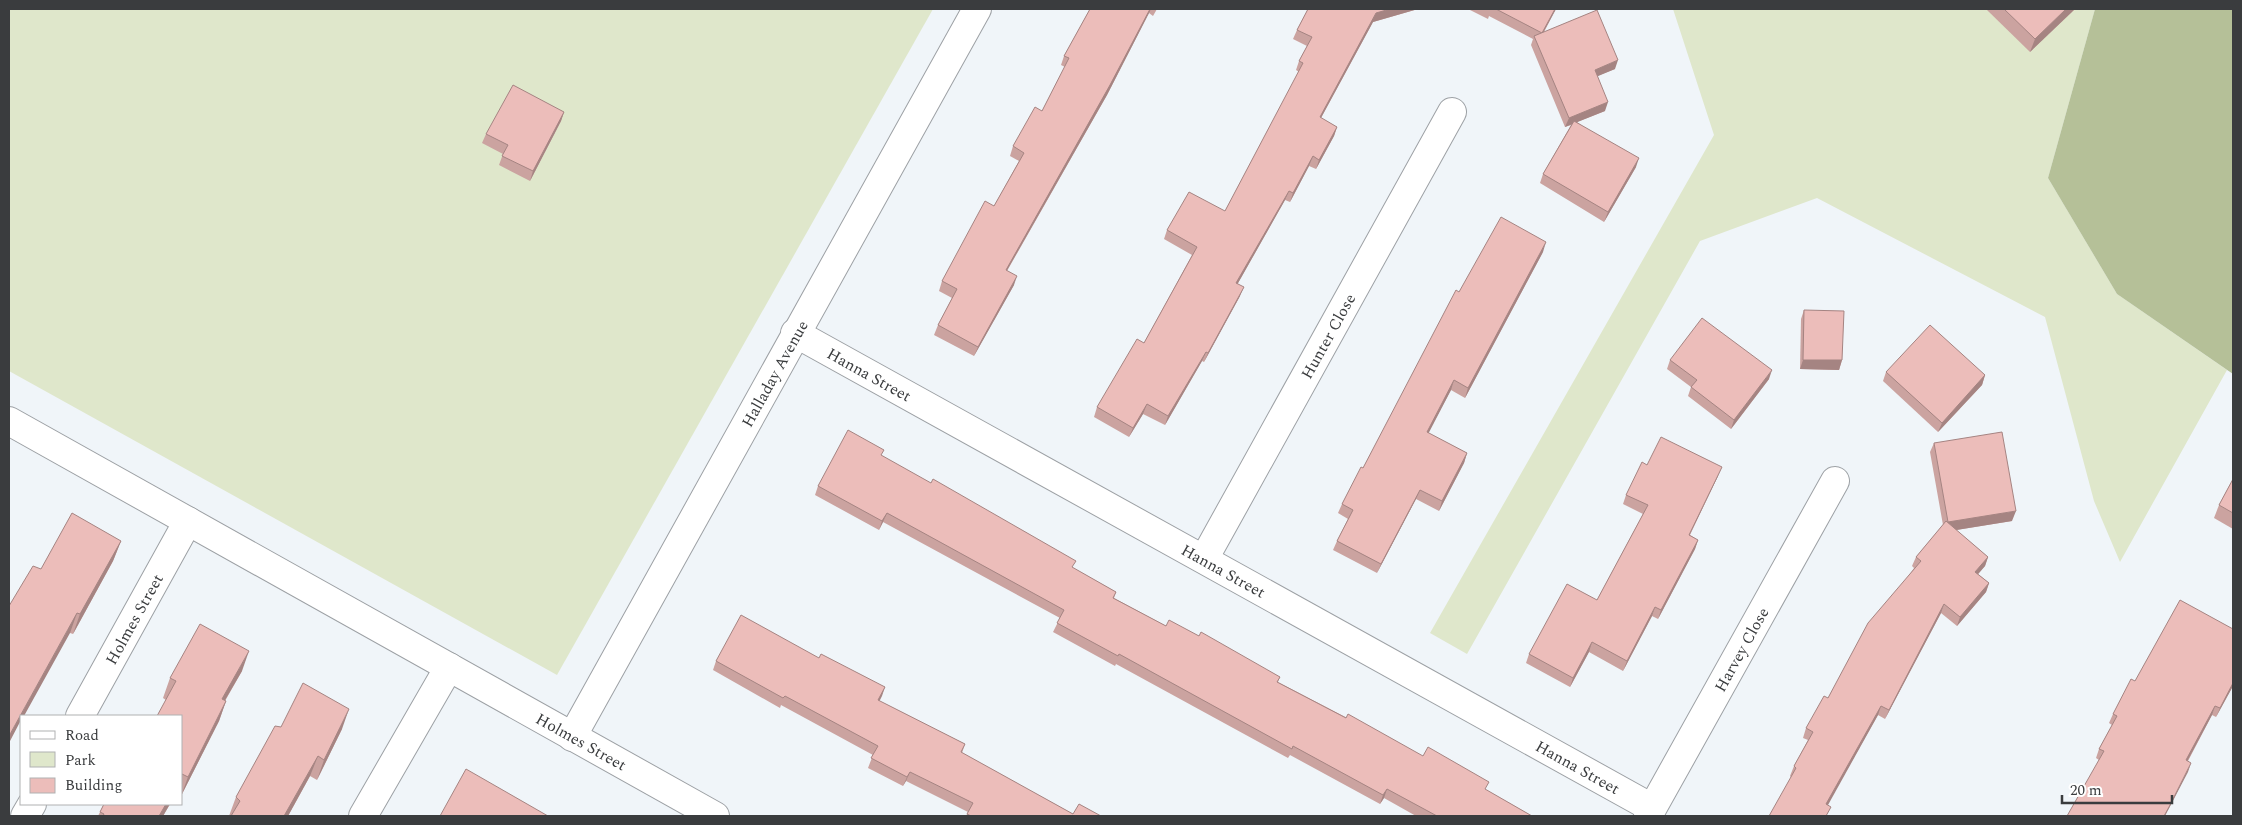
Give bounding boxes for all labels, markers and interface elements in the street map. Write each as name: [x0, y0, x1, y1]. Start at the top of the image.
street label: Hunter Close: [1295, 289, 1362, 384]
street label: Halladay Avenue: [736, 316, 815, 432]
street label: Hanna Street: [822, 342, 916, 408]
street label: Hanna Street: [1177, 538, 1270, 605]
street label: Holmes Street: [100, 569, 170, 669]
street label: Harvey Close: [1709, 603, 1775, 697]
street label: Holmes Street: [531, 707, 631, 777]
legend: [20, 715, 182, 805]
text: Road: [65, 724, 99, 747]
street label: Hanna Street: [1531, 735, 1624, 801]
text: Park: [65, 749, 96, 772]
scale bar: [2062, 772, 2172, 804]
text: Building: [65, 774, 122, 797]
text: 20 m: [2070, 779, 2102, 802]

